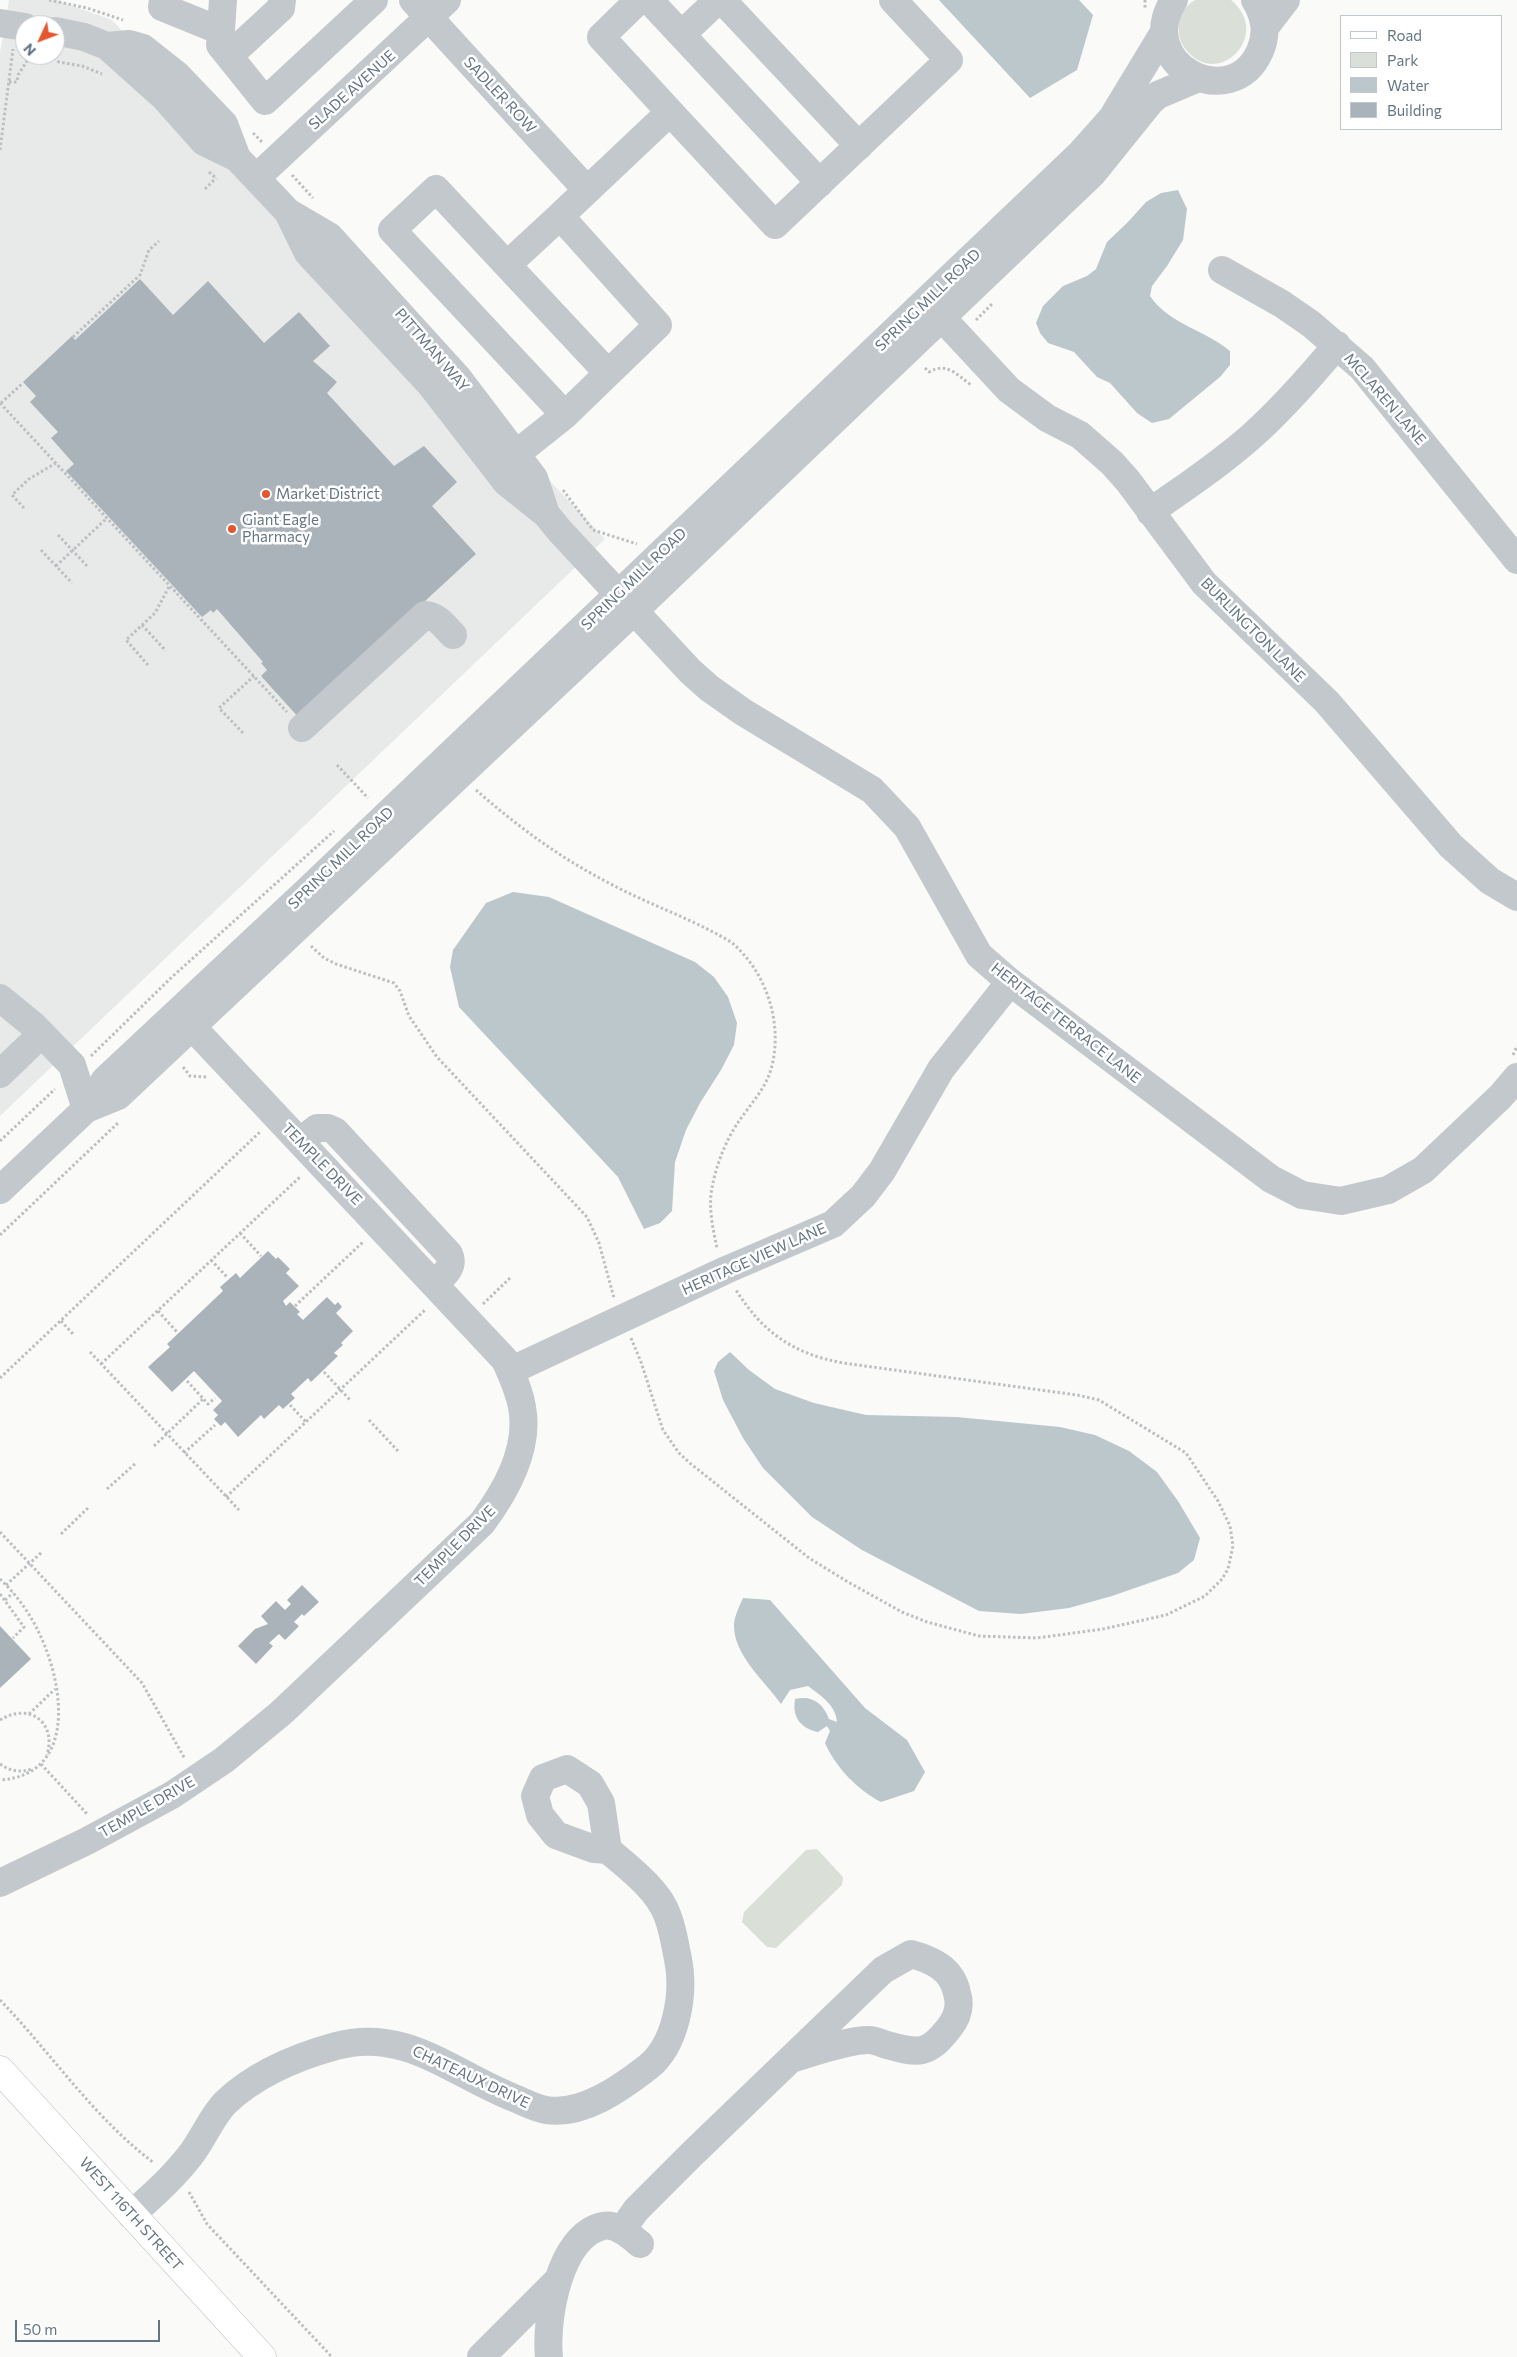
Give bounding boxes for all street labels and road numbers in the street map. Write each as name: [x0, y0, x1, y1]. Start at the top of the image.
street label: SLADE AVENUE: [305, 46, 399, 134]
street label: SADLER ROW: [460, 53, 540, 137]
street label: SPRING MILL ROAD: [872, 245, 984, 355]
street label: PITTMAN WAY: [391, 305, 473, 395]
street label: MCLAREN LANE: [1340, 349, 1430, 449]
street label: SPRING MILL ROAD: [578, 524, 690, 634]
street label: BURLINGTON LANE: [1197, 574, 1309, 686]
street label: SPRING MILL ROAD: [285, 803, 397, 913]
street label: HERITAGE TERRACE LANE: [988, 959, 1144, 1087]
street label: TEMPLE DRIVE: [278, 1119, 366, 1209]
street label: HERITAGE VIEW LANE: [679, 1219, 829, 1299]
street label: TEMPLE DRIVE: [411, 1502, 499, 1590]
street label: TEMPLE DRIVE: [96, 1772, 198, 1842]
street label: CHATEAUX DRIVE: [409, 2042, 533, 2112]
street label: WEST 116TH STREET: [75, 2154, 187, 2274]

